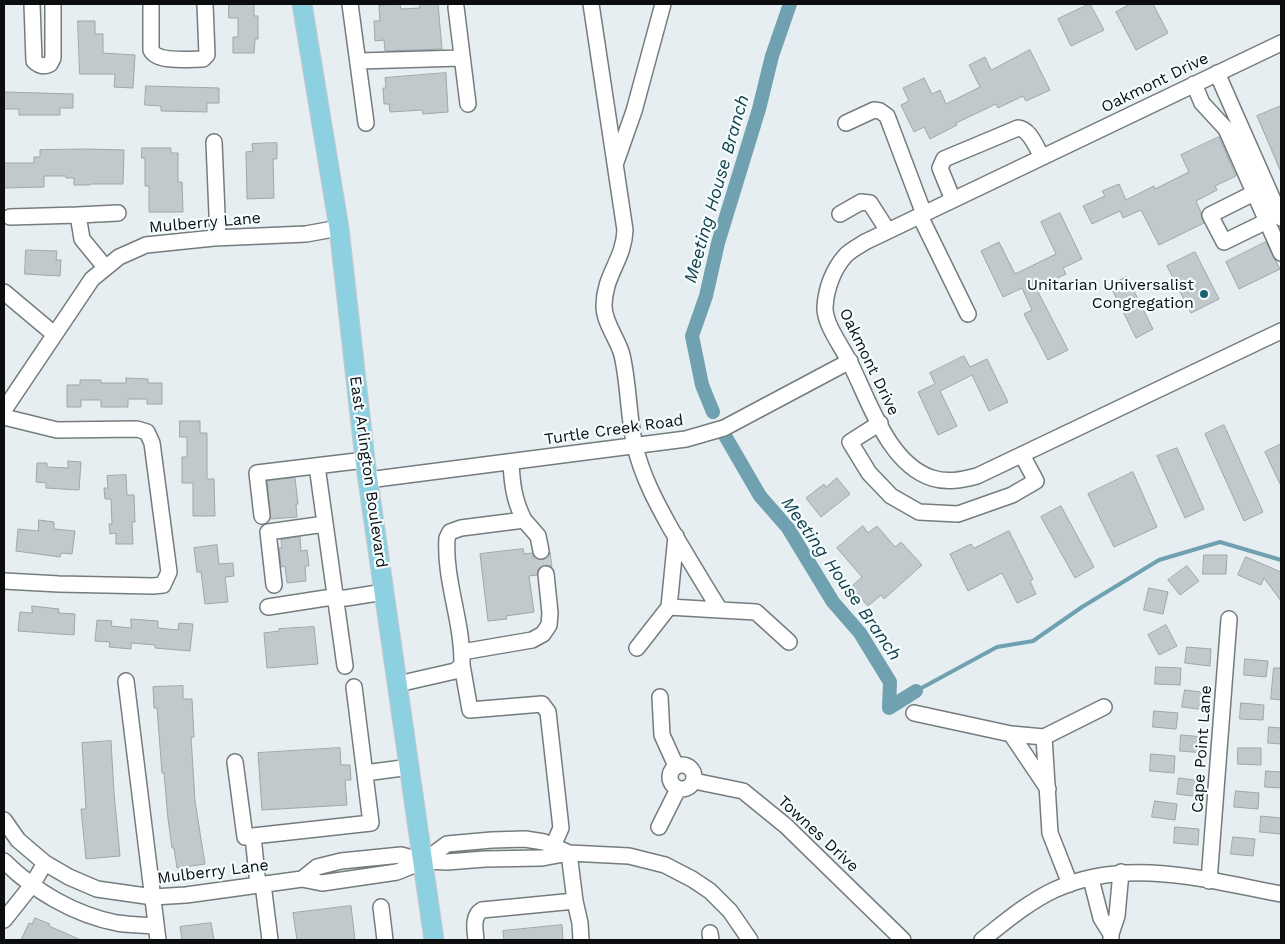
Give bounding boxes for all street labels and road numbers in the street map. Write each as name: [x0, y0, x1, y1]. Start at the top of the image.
street label: Oakmont Drive: [1098, 49, 1212, 117]
street label: Mulberry Lane: [148, 209, 262, 237]
street label: Oakmont Drive: [835, 305, 903, 419]
street label: East Arlington Boulevard: [345, 375, 391, 569]
street label: Turtle Creek Road: [543, 411, 685, 449]
street label: Cape Point Lane: [1188, 685, 1216, 813]
street label: Townes Drive: [774, 792, 862, 876]
street label: Mulberry Lane: [156, 856, 270, 888]

